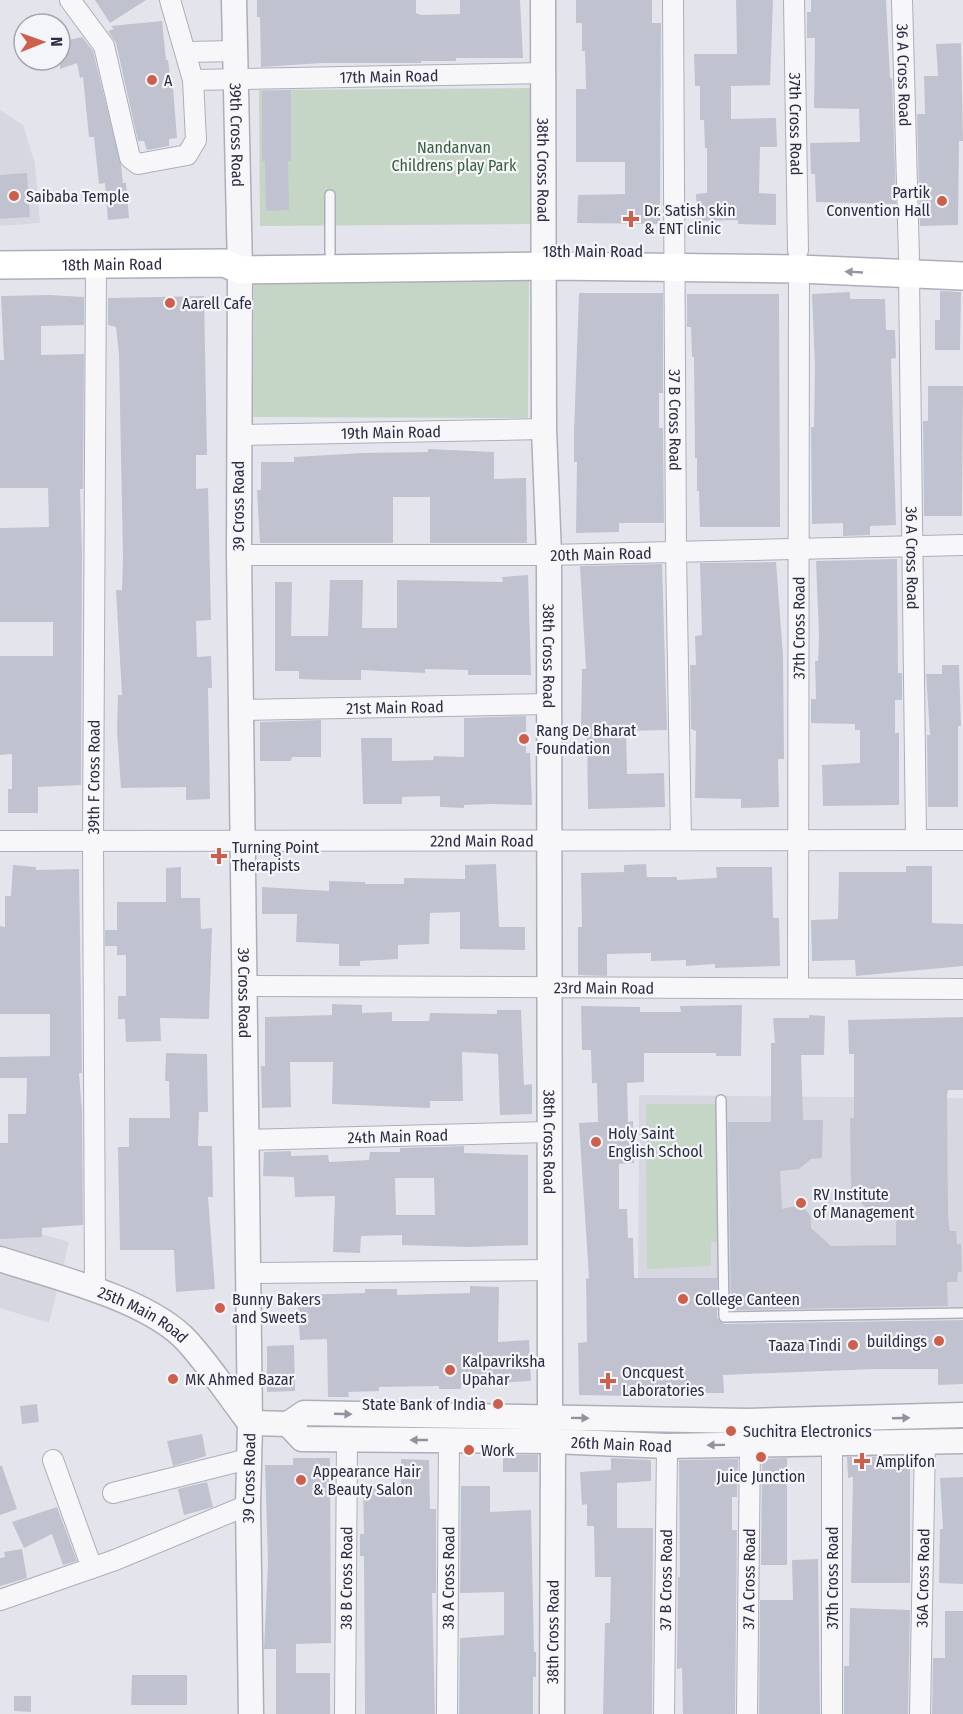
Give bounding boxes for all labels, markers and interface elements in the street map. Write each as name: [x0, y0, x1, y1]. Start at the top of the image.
north arrow: [12, 12, 72, 72]
street label: 36 A Cross Road: [893, 23, 915, 127]
text: N: [47, 37, 66, 47]
street label: 17th Main Road: [339, 66, 439, 87]
place label: A: [164, 71, 173, 90]
street label: 37th Cross Road: [786, 72, 806, 176]
marker: A: [145, 73, 159, 87]
street label: 39th Cross Road: [226, 83, 248, 187]
street label: 38th Cross Road: [534, 118, 553, 222]
park label: Nandanvan Childrens play Park: [392, 138, 517, 175]
place label: Partik Convention Hall: [826, 183, 931, 220]
place label: Saibaba Temple: [26, 187, 129, 206]
marker: Saibaba Temple: [7, 189, 21, 203]
marker: Partik Convention Hall: [935, 194, 949, 208]
place label: Dr. Satish skin & ENT clinic: [644, 201, 736, 238]
marker: Dr. Satish skin & ENT clinic: [622, 210, 640, 228]
street label: 18th Main Road: [543, 242, 643, 261]
street label: 18th Main Road: [62, 254, 162, 274]
one-way arrow: [844, 268, 863, 277]
place label: Aarell Cafe: [182, 294, 252, 313]
marker: Aarell Cafe: [163, 296, 177, 310]
street label: 37 B Cross Road: [666, 369, 685, 471]
street label: 19th Main Road: [341, 422, 441, 442]
street label: 39 Cross Road: [229, 461, 248, 551]
street label: 36 A Cross Road: [902, 506, 923, 610]
street label: 20th Main Road: [550, 543, 652, 564]
street label: 37th Cross Road: [789, 576, 808, 680]
street label: 38th Cross Road: [540, 604, 559, 708]
street label: 21st Main Road: [346, 697, 444, 717]
street label: 39th F Cross Road: [84, 719, 103, 835]
place label: Rang De Bharat Foundation: [536, 721, 637, 758]
marker: Rang De Bharat Foundation: [517, 732, 531, 746]
street label: 22nd Main Road: [430, 831, 534, 850]
place label: Turning Point Therapists: [232, 838, 320, 875]
marker: Turning Point Therapists: [210, 847, 228, 865]
street label: 39 Cross Road: [234, 948, 255, 1038]
street label: 23rd Main Road: [554, 978, 654, 997]
street label: 38th Cross Road: [540, 1090, 559, 1194]
place label: Holy Saint English School: [608, 1124, 703, 1161]
street label: 24th Main Road: [347, 1125, 448, 1147]
marker: Holy Saint English School: [589, 1135, 603, 1149]
place label: RV Institute of Management: [813, 1185, 915, 1222]
marker: RV Institute of Management: [794, 1196, 808, 1210]
street label: 25th Main Road: [95, 1282, 192, 1346]
place label: Bunny Bakers and Sweets: [232, 1290, 321, 1327]
place label: College Canteen: [695, 1290, 800, 1309]
marker: College Canteen: [676, 1292, 690, 1306]
marker: Bunny Bakers and Sweets: [213, 1301, 227, 1315]
place label: buildings: [867, 1332, 927, 1351]
marker: buildings: [932, 1334, 946, 1348]
place label: Taaza Tindi: [769, 1336, 841, 1355]
marker: Taaza Tindi: [846, 1338, 860, 1352]
place label: Kalpavriksha Upahar: [462, 1352, 546, 1389]
marker: Kalpavriksha Upahar: [443, 1363, 457, 1377]
place label: Oncquest Laboratories: [622, 1363, 705, 1400]
place label: MK Ahmed Bazar: [185, 1370, 295, 1389]
marker: MK Ahmed Bazar: [166, 1372, 180, 1386]
marker: Oncquest Laboratories: [599, 1372, 617, 1390]
place label: State Bank of India: [362, 1395, 486, 1414]
marker: State Bank of India: [491, 1397, 505, 1411]
one-way arrow: [333, 1410, 352, 1419]
one-way arrow: [570, 1413, 589, 1423]
one-way arrow: [891, 1414, 910, 1423]
place label: Suchitra Electronics: [743, 1422, 872, 1441]
marker: Suchitra Electronics: [724, 1424, 738, 1438]
street label: 26th Main Road: [570, 1432, 672, 1456]
street label: 39 Cross Road: [239, 1433, 259, 1523]
one-way arrow: [410, 1435, 429, 1445]
one-way arrow: [706, 1440, 725, 1450]
place label: Work: [481, 1441, 515, 1460]
marker: Work: [462, 1443, 476, 1457]
marker: Juice Junction: [754, 1450, 768, 1464]
marker: Amplifon: [853, 1452, 871, 1470]
place label: Amplifon: [876, 1452, 935, 1471]
place label: Appearance Hair & Beauty Salon: [313, 1462, 421, 1499]
place label: Juice Junction: [716, 1467, 806, 1486]
marker: Appearance Hair & Beauty Salon: [294, 1473, 308, 1487]
street label: 38 B Cross Road: [336, 1526, 356, 1630]
street label: 38 A Cross Road: [438, 1526, 458, 1630]
street label: 37th Cross Road: [823, 1527, 842, 1629]
street label: 37 A Cross Road: [738, 1528, 759, 1630]
street label: 36A Cross Road: [912, 1528, 933, 1628]
street label: 37 B Cross Road: [655, 1529, 676, 1631]
street label: 38th Cross Road: [543, 1580, 562, 1684]

